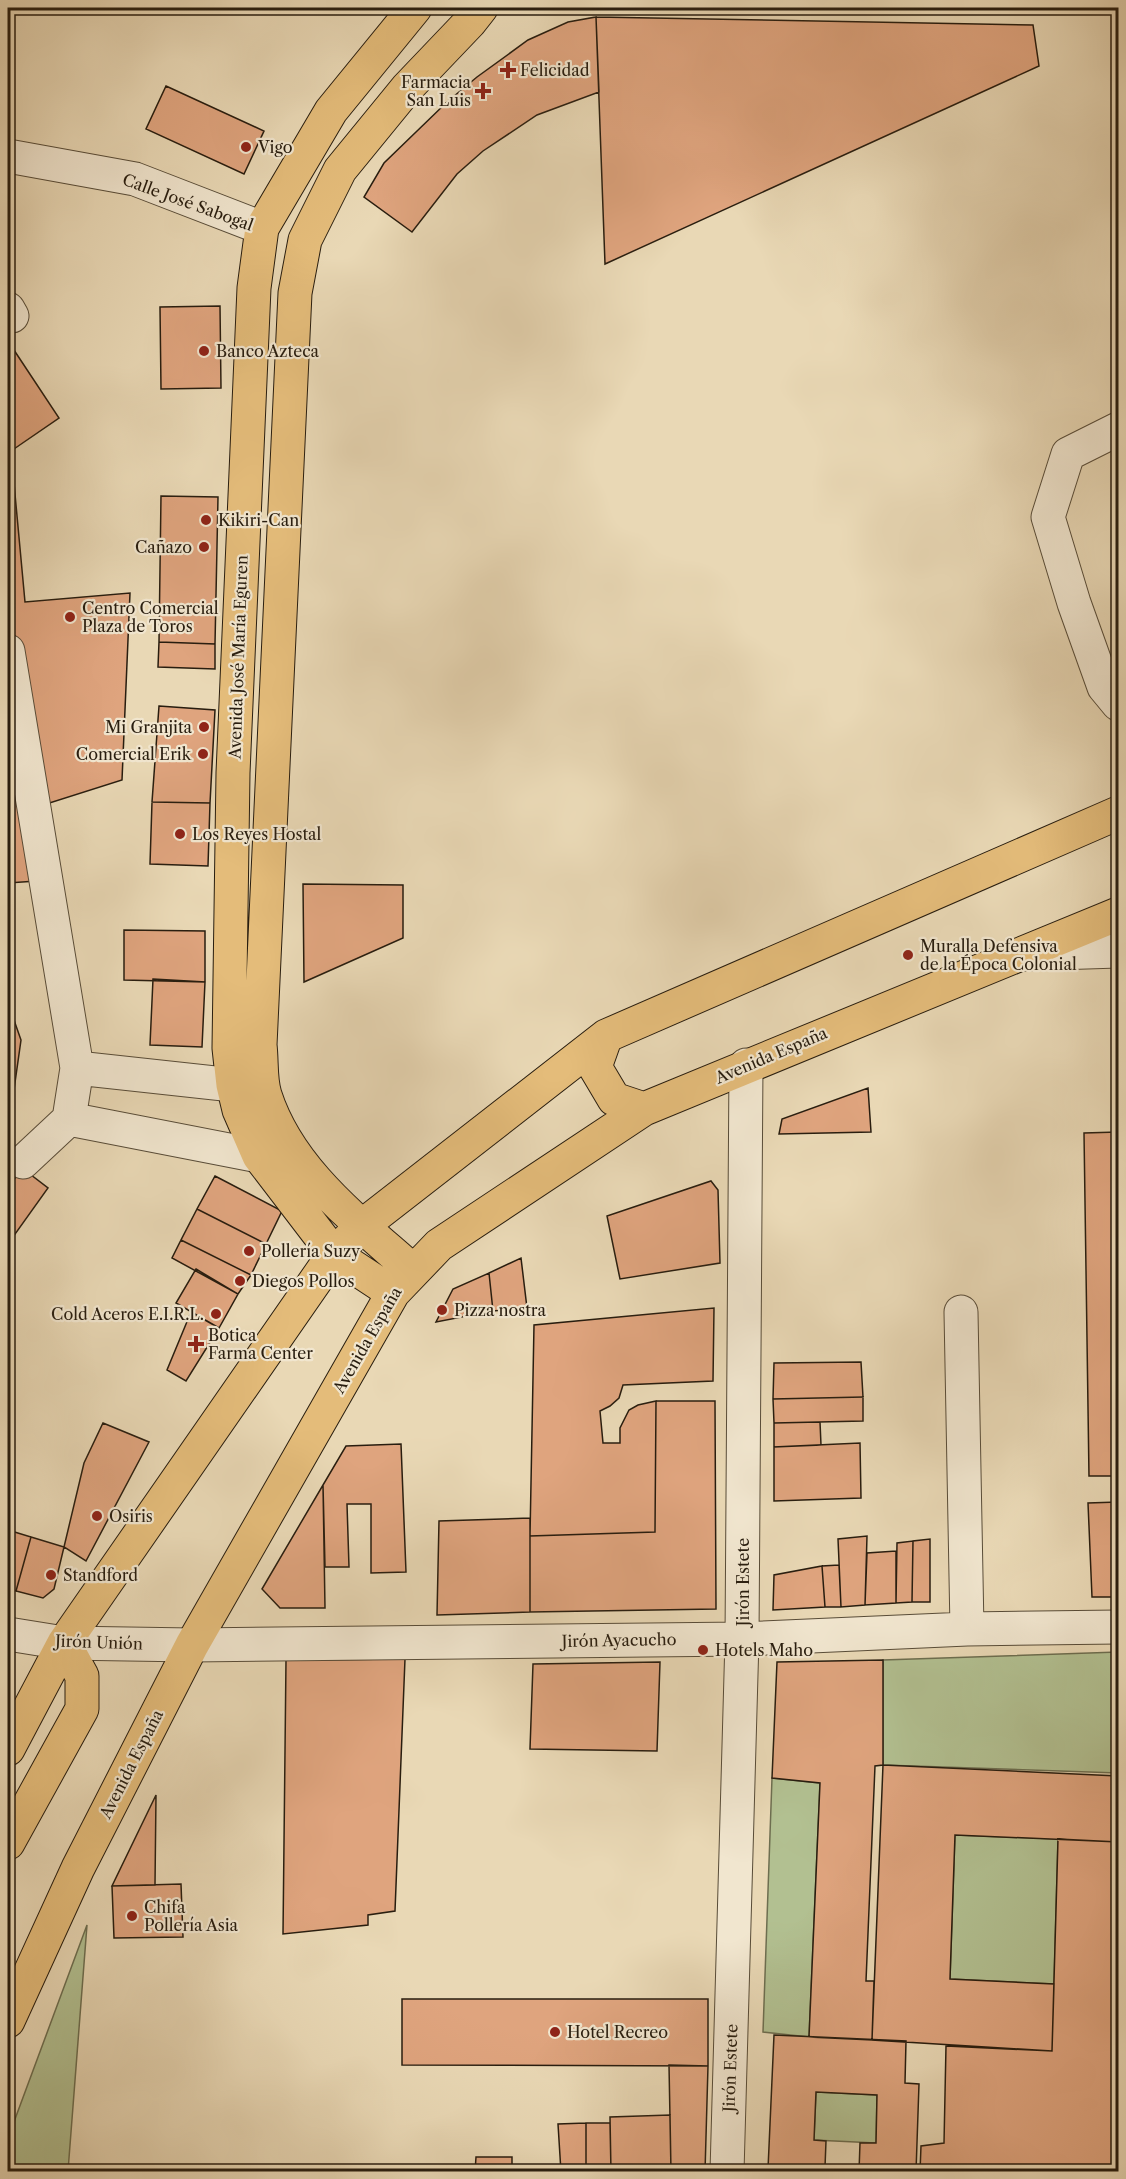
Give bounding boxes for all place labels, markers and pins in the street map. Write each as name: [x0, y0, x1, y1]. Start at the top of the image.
place label: Felicidad: [520, 60, 590, 80]
marker: Felicidad: [501, 63, 515, 77]
place label: Farmacia San Luis: [401, 72, 472, 110]
marker: Farmacia San Luis: [476, 84, 490, 98]
place label: Vigo: [257, 137, 293, 157]
marker: Vigo: [239, 140, 253, 154]
place label: Banco Azteca: [216, 341, 320, 361]
marker: Banco Azteca: [197, 344, 211, 358]
place label: Kikiri-Can: [218, 510, 299, 530]
marker: Kikiri-Can: [199, 513, 213, 527]
place label: Cañazo: [135, 537, 192, 557]
marker: Cañazo: [197, 540, 211, 554]
place label: Centro Comercial Plaza de Toros: [82, 598, 219, 636]
marker: Centro Comercial Plaza de Toros: [63, 610, 77, 624]
place label: Mi Granjita: [105, 717, 193, 737]
marker: Mi Granjita: [197, 720, 211, 734]
place label: Comercial Erik: [76, 744, 192, 764]
marker: Comercial Erik: [196, 747, 210, 761]
place label: Los Reyes Hostal: [192, 824, 322, 844]
marker: Los Reyes Hostal: [173, 827, 187, 841]
place label: Muralla Defensiva de la Época Colonial: [920, 936, 1077, 974]
marker: Muralla Defensiva de la Época Colonial: [901, 948, 915, 962]
place label: Pollería Suzy: [261, 1241, 361, 1261]
marker: Pollería Suzy: [242, 1244, 256, 1258]
place label: Diegos Pollos: [252, 1271, 354, 1291]
marker: Diegos Pollos: [233, 1274, 247, 1288]
place label: Pizza nostra: [454, 1300, 546, 1320]
marker: Pizza nostra: [435, 1303, 449, 1317]
place label: Cold Aceros E.I.R.L.: [51, 1304, 204, 1324]
marker: Cold Aceros E.I.R.L.: [209, 1307, 223, 1321]
place label: Botica Farma Center: [208, 1325, 313, 1363]
marker: Botica Farma Center: [189, 1337, 203, 1351]
place label: Osiris: [109, 1506, 153, 1526]
marker: Osiris: [90, 1509, 104, 1523]
place label: Standford: [63, 1565, 138, 1585]
marker: Standford: [44, 1568, 58, 1582]
place label: Hotels Maho: [715, 1640, 813, 1660]
marker: Hotels Maho: [696, 1643, 710, 1657]
place label: Chifa Pollería Asia: [144, 1897, 239, 1935]
marker: Chifa Pollería Asia: [125, 1909, 139, 1923]
place label: Hotel Recreo: [567, 2022, 668, 2042]
marker: Hotel Recreo: [548, 2025, 562, 2039]

